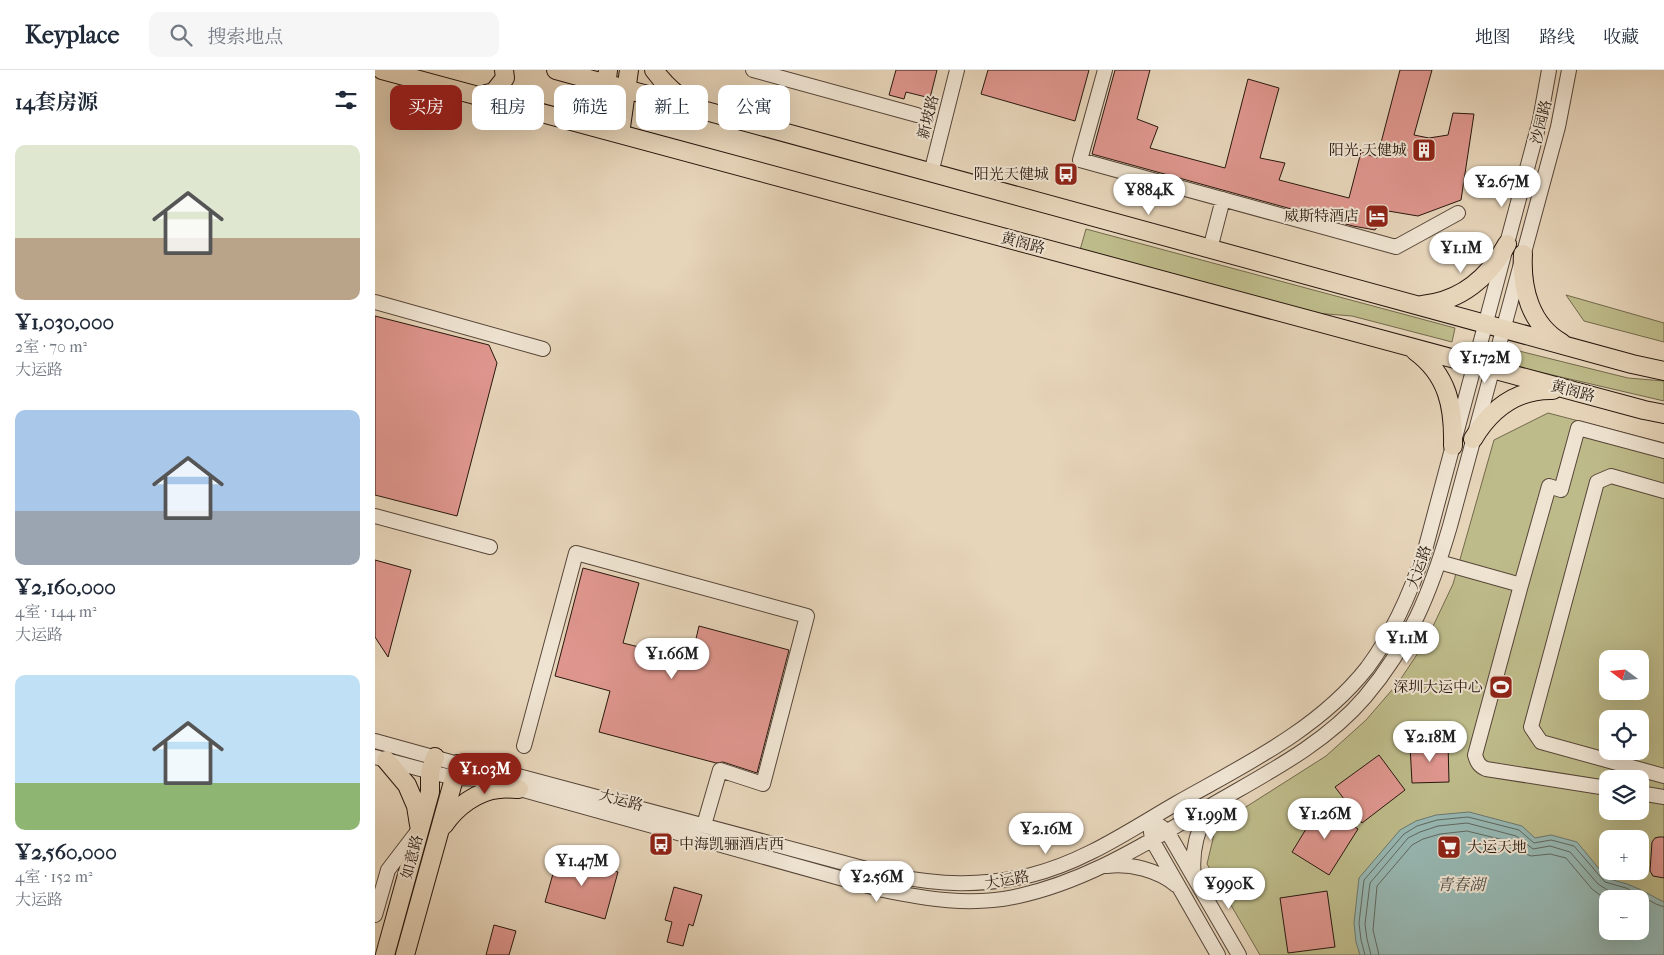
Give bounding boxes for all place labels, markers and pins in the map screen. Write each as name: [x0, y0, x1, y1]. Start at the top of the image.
building icon: 阳光·天健城: [1411, 137, 1437, 163]
place label: 阳光·天健城: [1329, 141, 1407, 159]
bus stop icon: 阳光天健城: [1053, 161, 1079, 187]
place label: 阳光天健城: [974, 165, 1049, 183]
pin: ¥2.67M: [1461, 166, 1543, 208]
pin: ¥884K: [1114, 174, 1184, 216]
hotel icon: 威斯特酒店: [1364, 203, 1390, 229]
place label: 威斯特酒店: [1284, 207, 1359, 225]
pin: ¥1.1M: [1426, 232, 1496, 274]
pin: ¥1.72M: [1444, 342, 1526, 384]
pin: ¥1.1M: [1372, 622, 1442, 664]
pin: ¥1.66M: [631, 638, 713, 680]
sports icon: 深圳大运中心: [1488, 674, 1514, 700]
place label: 深圳大运中心: [1393, 678, 1483, 696]
pin: ¥2.18M: [1389, 720, 1471, 763]
pin: ¥1.03M: [444, 752, 526, 795]
pin: ¥1.99M: [1170, 798, 1252, 841]
pin: ¥1.26M: [1284, 798, 1366, 840]
pin: ¥2.16M: [1005, 812, 1087, 855]
bus stop icon: 中海凯骊酒店西: [648, 831, 674, 857]
supermarket icon: 大运天地: [1436, 834, 1462, 860]
place label: 中海凯骊酒店西: [679, 835, 784, 853]
place label: 大运天地: [1467, 838, 1527, 856]
pin: ¥1.47M: [541, 844, 623, 887]
pin: ¥2.56M: [836, 860, 918, 903]
pin: ¥990K: [1194, 868, 1264, 910]

